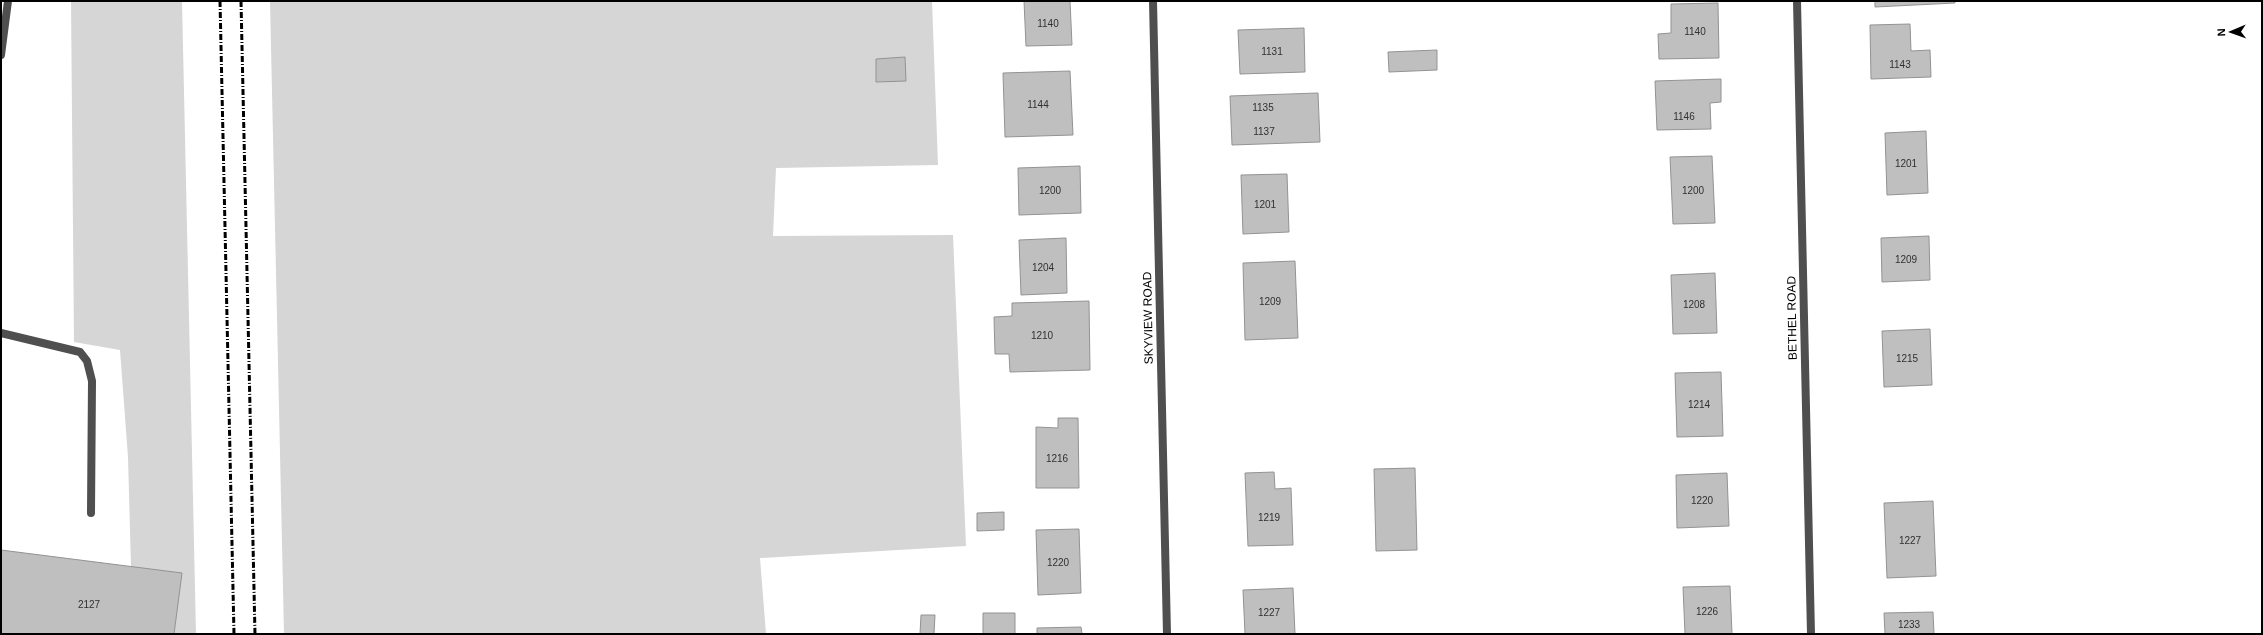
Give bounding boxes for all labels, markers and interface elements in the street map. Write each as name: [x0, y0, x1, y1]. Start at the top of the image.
north arrow: [2211, 12, 2251, 52]
house number: 1140: [1037, 18, 1059, 29]
house number: 1140: [1684, 26, 1706, 37]
text: N: [2215, 28, 2227, 37]
house number: 1131: [1261, 46, 1283, 57]
house number: 1143: [1889, 59, 1911, 70]
house number: 1144: [1027, 99, 1049, 110]
house number: 1135: [1252, 102, 1274, 113]
house number: 1146: [1673, 111, 1695, 122]
house number: 1137: [1253, 126, 1275, 137]
house number: 1201: [1895, 158, 1918, 169]
house number: 1200: [1039, 185, 1062, 196]
house number: 1200: [1682, 185, 1705, 196]
house number: 1201: [1254, 199, 1277, 210]
house number: 1209: [1895, 254, 1918, 265]
house number: 1204: [1032, 262, 1055, 273]
street label: SKYVIEW ROAD: [1140, 271, 1156, 364]
street label: BETHEL ROAD: [1784, 275, 1800, 360]
house number: 1209: [1259, 296, 1282, 307]
house number: 1208: [1683, 299, 1706, 310]
house number: 1210: [1031, 330, 1054, 341]
house number: 1215: [1896, 353, 1919, 364]
house number: 1214: [1688, 399, 1711, 410]
house number: 1216: [1046, 453, 1069, 464]
house number: 1220: [1691, 495, 1714, 506]
house number: 1219: [1258, 512, 1281, 523]
house number: 1227: [1899, 535, 1922, 546]
house number: 1220: [1047, 557, 1070, 568]
house number: 2127: [78, 599, 101, 610]
house number: 1226: [1696, 606, 1719, 617]
house number: 1227: [1258, 607, 1281, 618]
house number: 1233: [1898, 619, 1921, 630]

